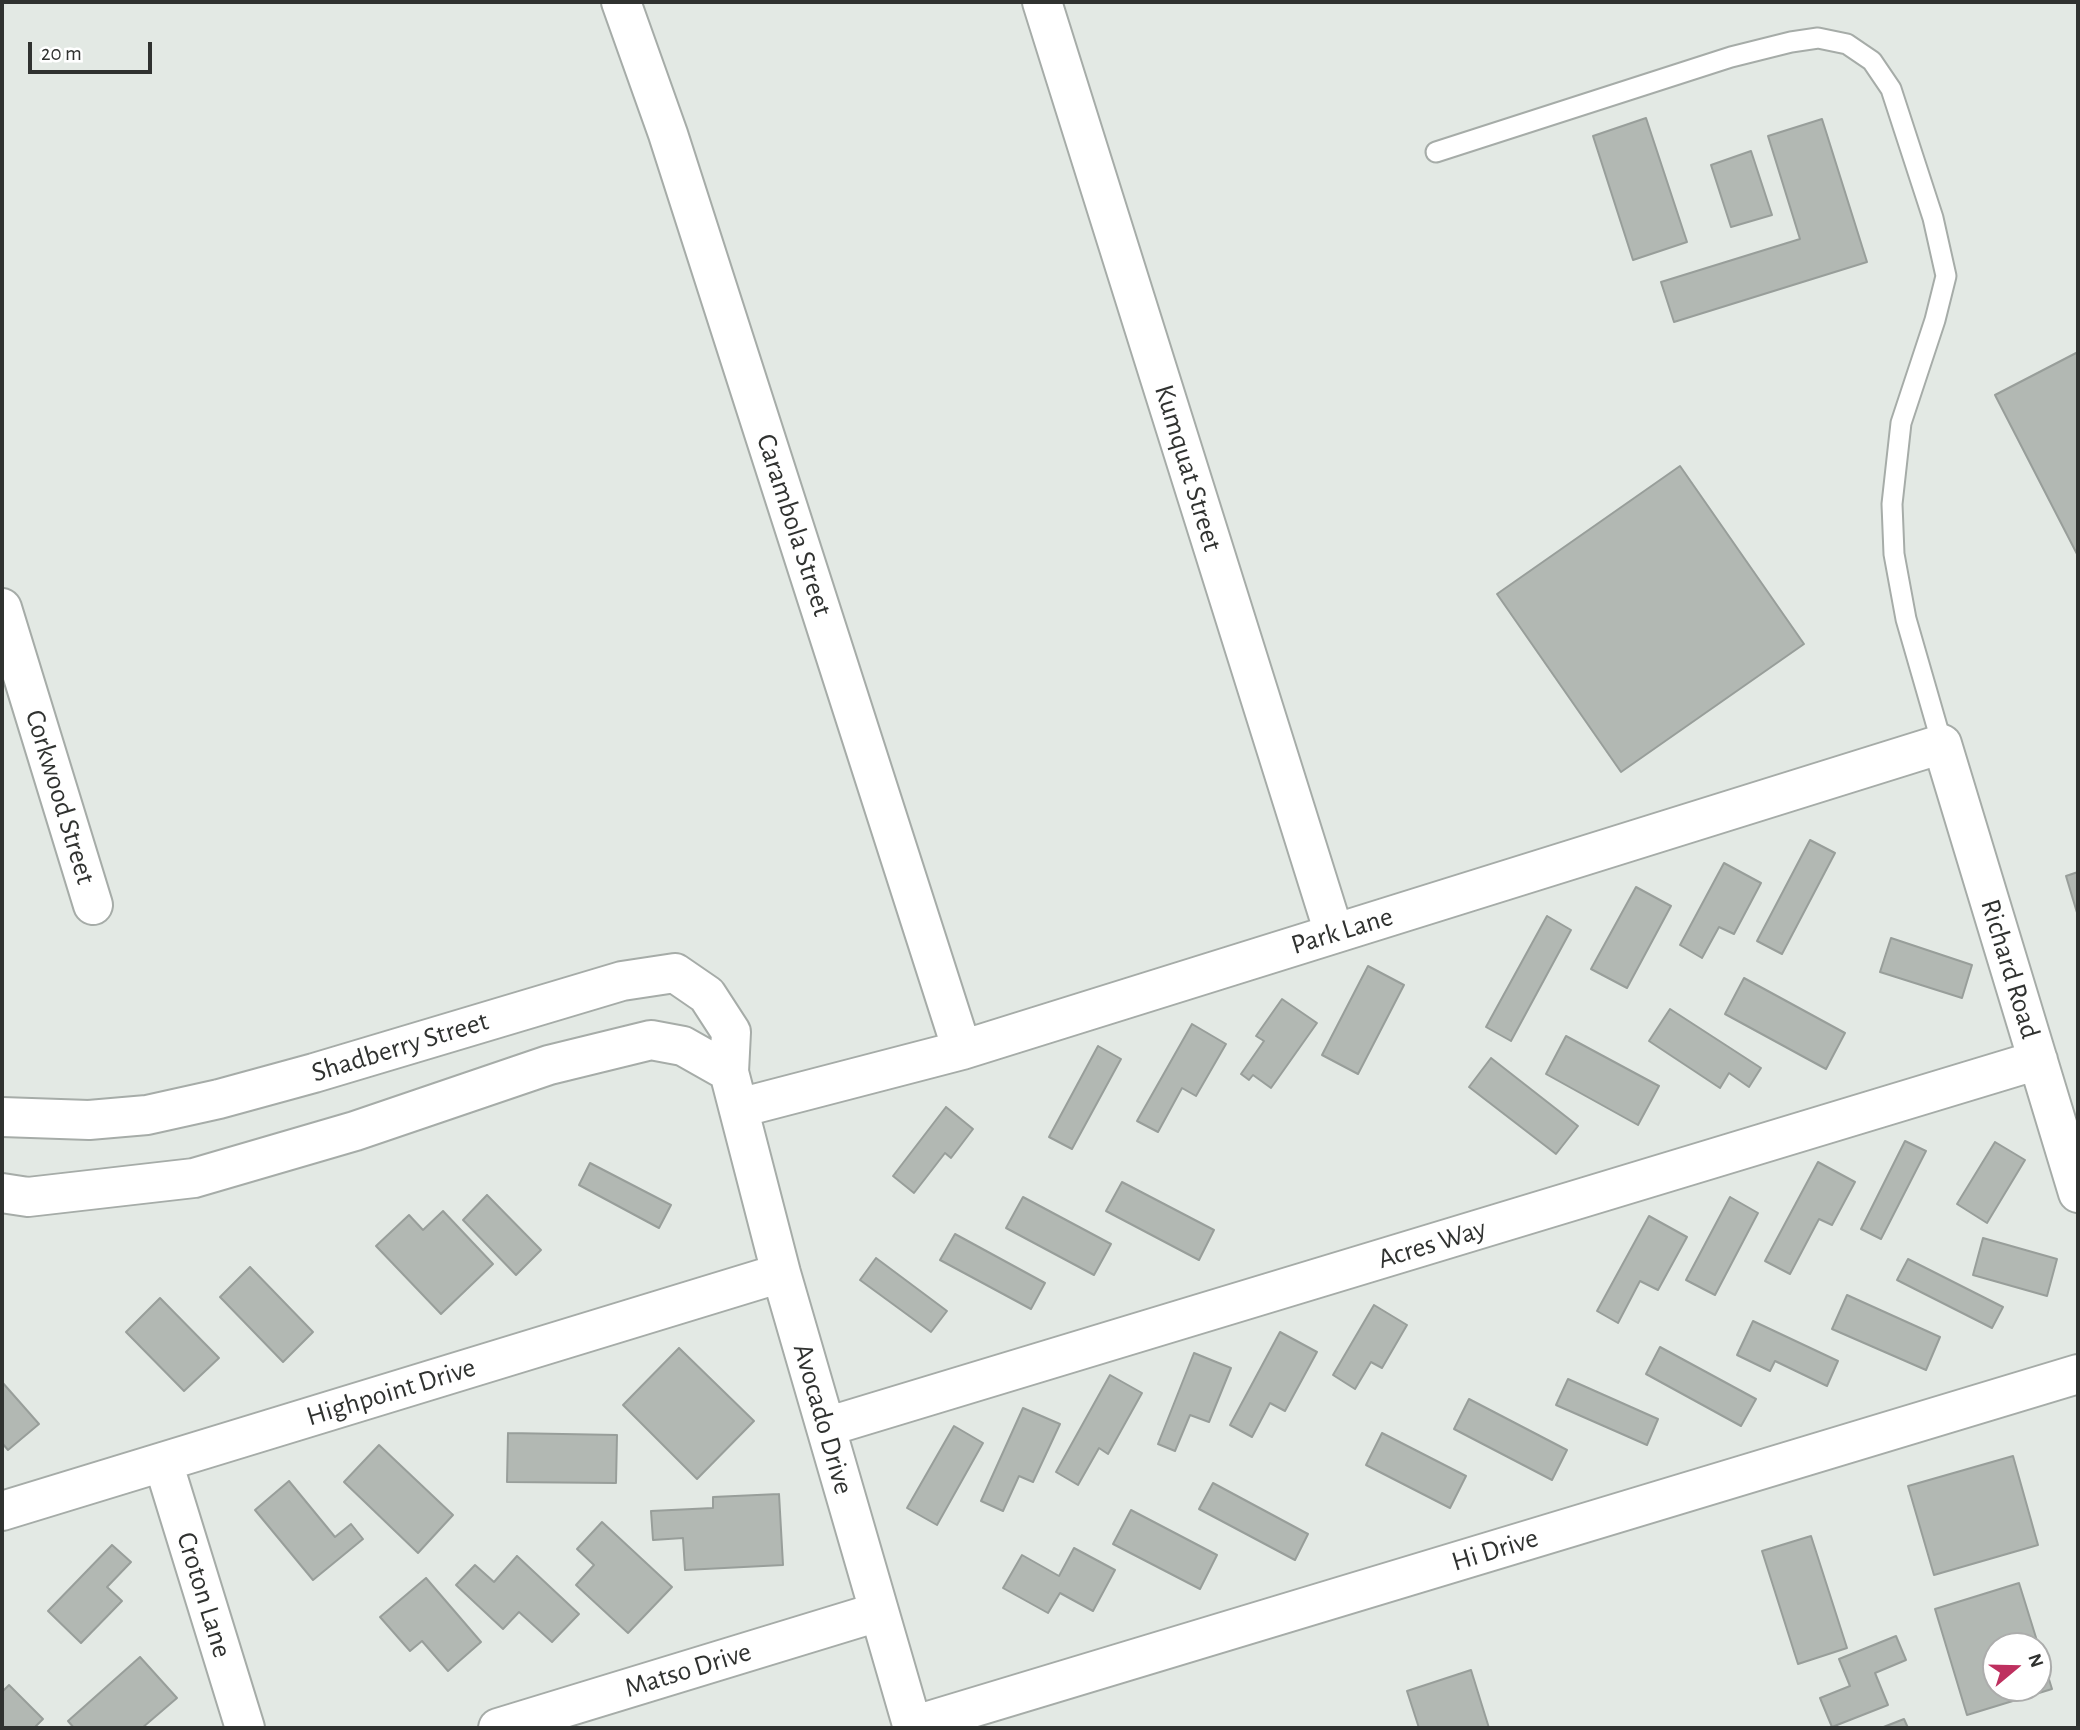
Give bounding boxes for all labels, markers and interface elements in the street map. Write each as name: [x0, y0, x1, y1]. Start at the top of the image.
scale bar: [32, 28, 156, 72]
text: 20 m: [41, 43, 82, 64]
street label: Kumquat Street: [1147, 381, 1229, 555]
street label: Carambola Street: [749, 430, 839, 620]
street label: Corkwood Street: [18, 706, 102, 888]
street label: Richard Road: [1973, 895, 2047, 1043]
street label: Park Lane: [1287, 900, 1397, 962]
street label: Shadberry Street: [308, 1004, 492, 1090]
street label: Acres Way: [1374, 1212, 1490, 1276]
street label: Avocado Drive: [785, 1340, 861, 1498]
street label: Highpoint Drive: [302, 1350, 480, 1434]
street label: Hi Drive: [1448, 1521, 1542, 1579]
street label: Croton Lane: [169, 1528, 239, 1662]
north arrow: [1982, 1632, 2052, 1702]
street label: Matso Drive: [621, 1635, 755, 1705]
text: N: [2024, 1651, 2047, 1670]

